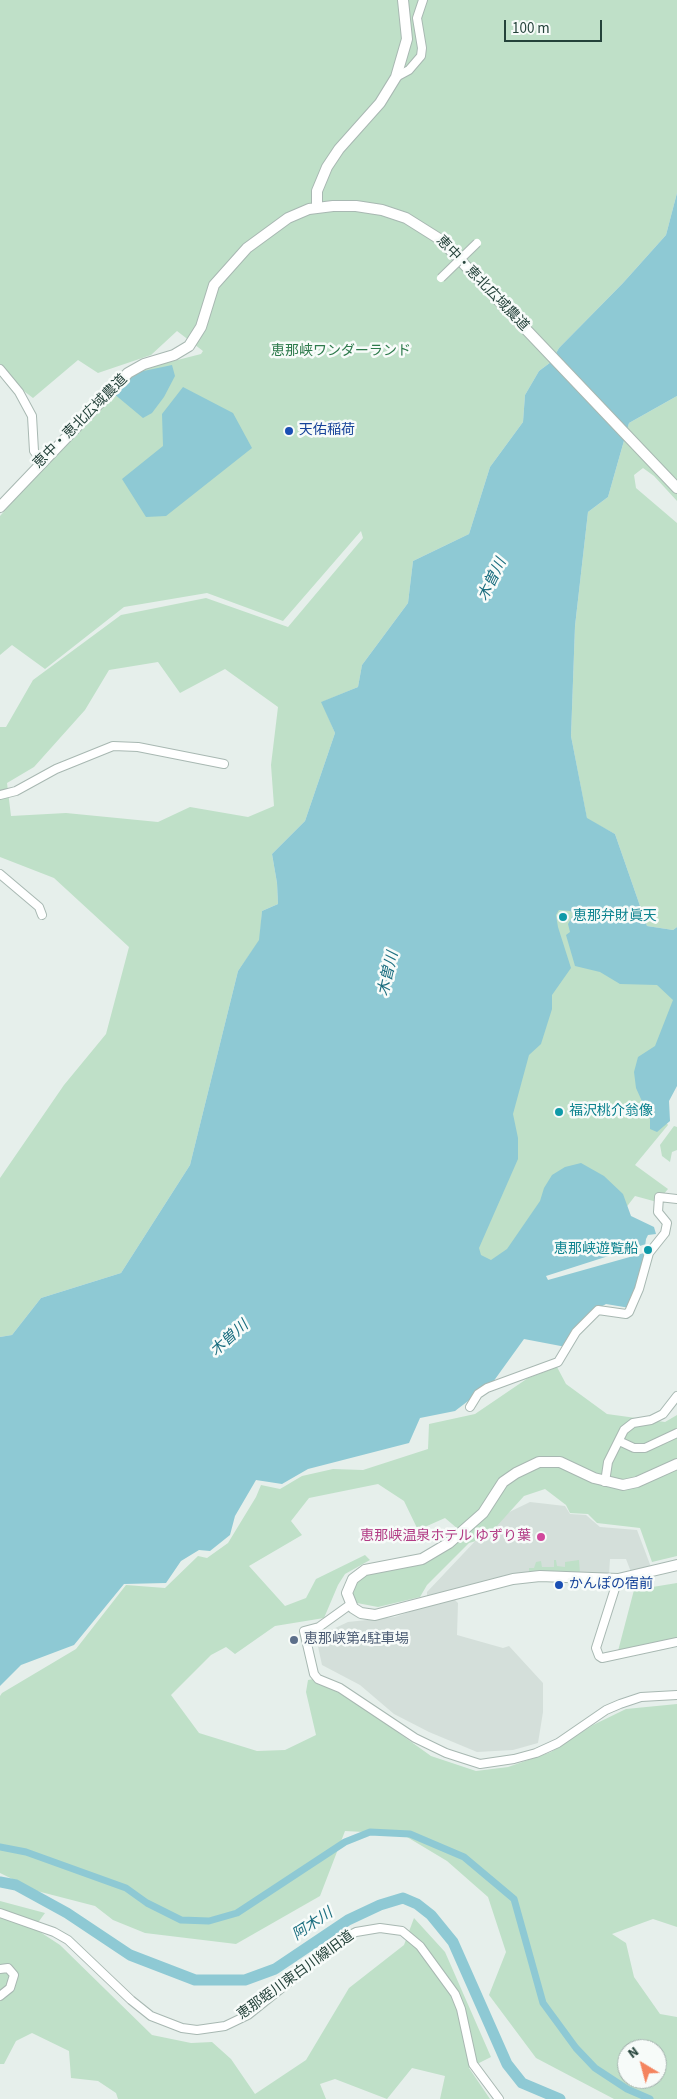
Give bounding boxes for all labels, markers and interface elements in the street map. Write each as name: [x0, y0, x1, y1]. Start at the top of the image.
scale bar: [507, 10, 604, 42]
text: 100 m: [512, 18, 550, 39]
street label: 恵中・恵北広域農道: [432, 233, 532, 335]
park label: 恵那峡ワンダーランド: [271, 344, 411, 360]
street label: 恵中・恵北広域農道: [31, 372, 131, 472]
place label: 天佑稲荷: [299, 423, 355, 439]
marker: 天佑稲荷: [283, 425, 295, 437]
water label: 木曽川: [475, 556, 511, 604]
place label: 恵那弁財眞天: [573, 909, 657, 925]
marker: 恵那弁財眞天: [557, 911, 569, 923]
water label: 木曽川: [375, 950, 403, 998]
place label: 福沢桃介翁像: [569, 1104, 653, 1120]
marker: 福沢桃介翁像: [553, 1106, 565, 1118]
place label: 恵那峡遊覧船: [554, 1242, 638, 1258]
marker: 恵那峡遊覧船: [642, 1244, 654, 1256]
water label: 木曽川: [207, 1317, 253, 1361]
place label: 恵那峡温泉ホテル ゆずり葉: [360, 1529, 531, 1545]
marker: 恵那峡温泉ホテル ゆずり葉: [535, 1531, 547, 1543]
place label: かんぽの宿前: [569, 1577, 653, 1593]
marker: かんぽの宿前: [553, 1579, 565, 1591]
place label: 恵那峡第4駐車場: [304, 1632, 409, 1648]
marker: 恵那峡第4駐車場: [288, 1634, 300, 1646]
water label: 阿木川: [289, 1905, 337, 1945]
street label: 恵那蛭川東白川線旧道: [234, 1928, 358, 2024]
north arrow: [617, 2039, 667, 2089]
text: N: [624, 2042, 643, 2064]

